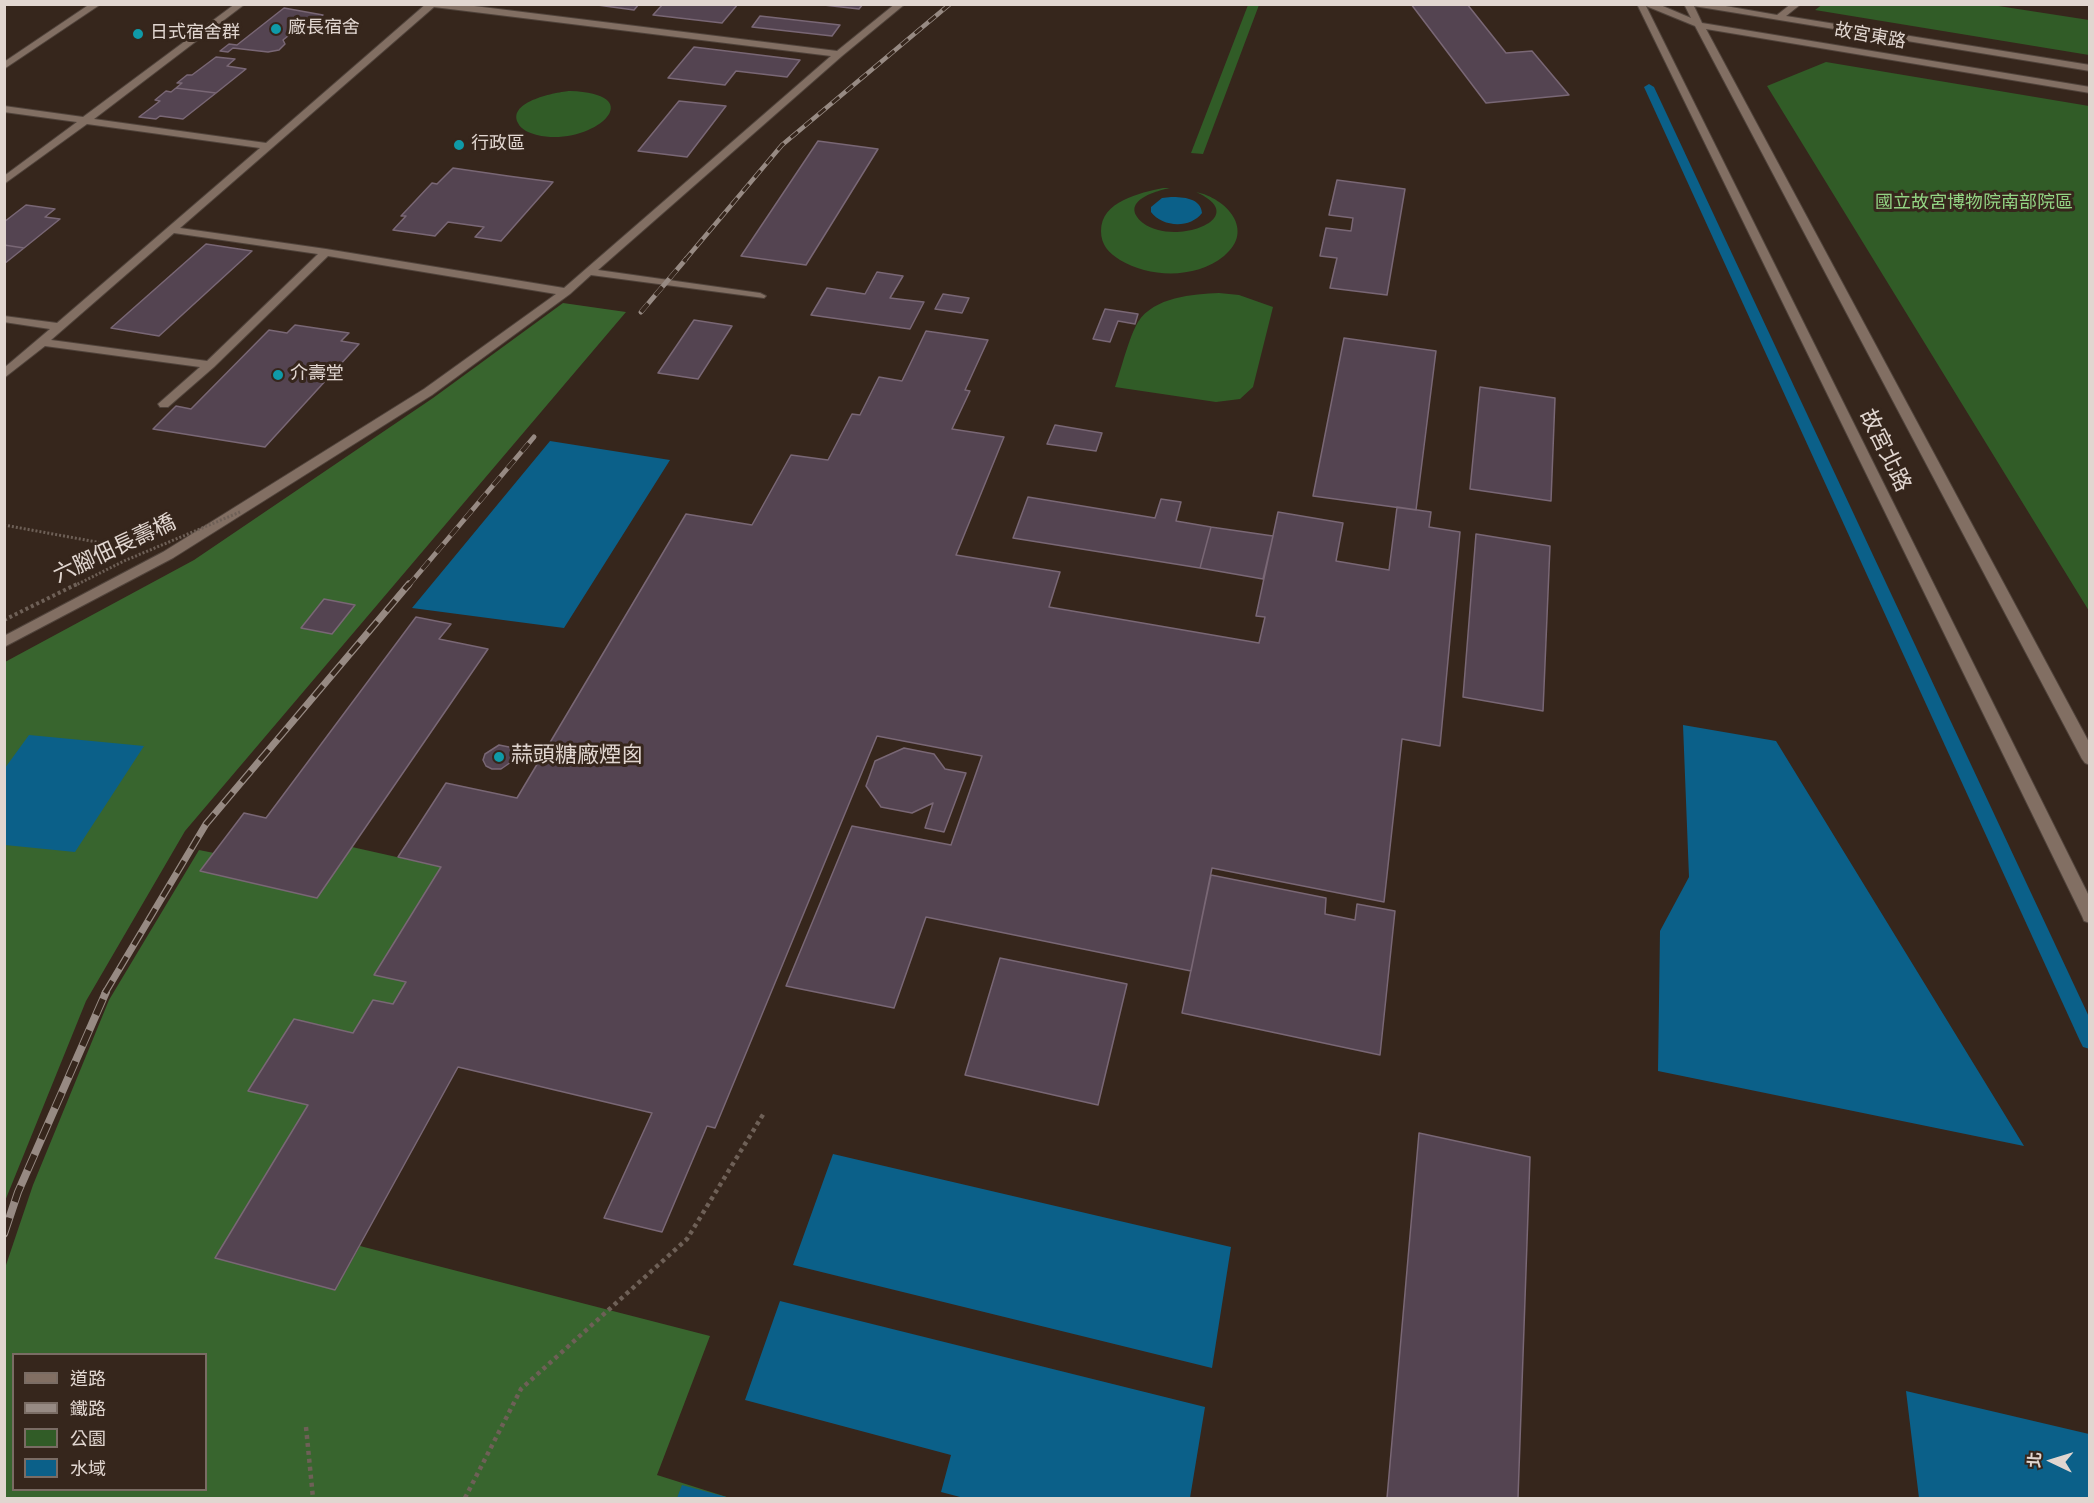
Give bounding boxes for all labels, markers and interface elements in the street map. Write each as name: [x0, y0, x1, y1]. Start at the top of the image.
place label: 廠長宿舍: [288, 18, 360, 40]
street label: 故宮東路: [1833, 20, 1907, 54]
marker: 廠長宿舍: [269, 22, 283, 36]
place label: 日式宿舍群: [150, 23, 240, 45]
marker: 日式宿舍群: [131, 27, 145, 41]
place label: 行政區: [471, 134, 525, 156]
marker: 行政區: [452, 138, 466, 152]
park label: 國立故宮博物院南部院區: [1875, 193, 2073, 215]
place label: 介壽堂: [290, 364, 344, 386]
marker: 介壽堂: [271, 368, 285, 382]
street label: 故宮北路: [1853, 406, 1915, 496]
street label: 六腳佃長壽橋: [50, 510, 180, 590]
place label: 蒜頭糖廠煙囪: [511, 744, 643, 770]
marker: 蒜頭糖廠煙囪: [492, 750, 506, 764]
legend: [12, 1353, 207, 1491]
text: 道路: [70, 1365, 106, 1392]
text: 鐵路: [70, 1395, 106, 1422]
text: 公園: [70, 1425, 106, 1452]
north arrow: [2022, 1431, 2082, 1491]
text: 北: [2022, 1451, 2047, 1469]
text: 水域: [70, 1455, 106, 1482]

